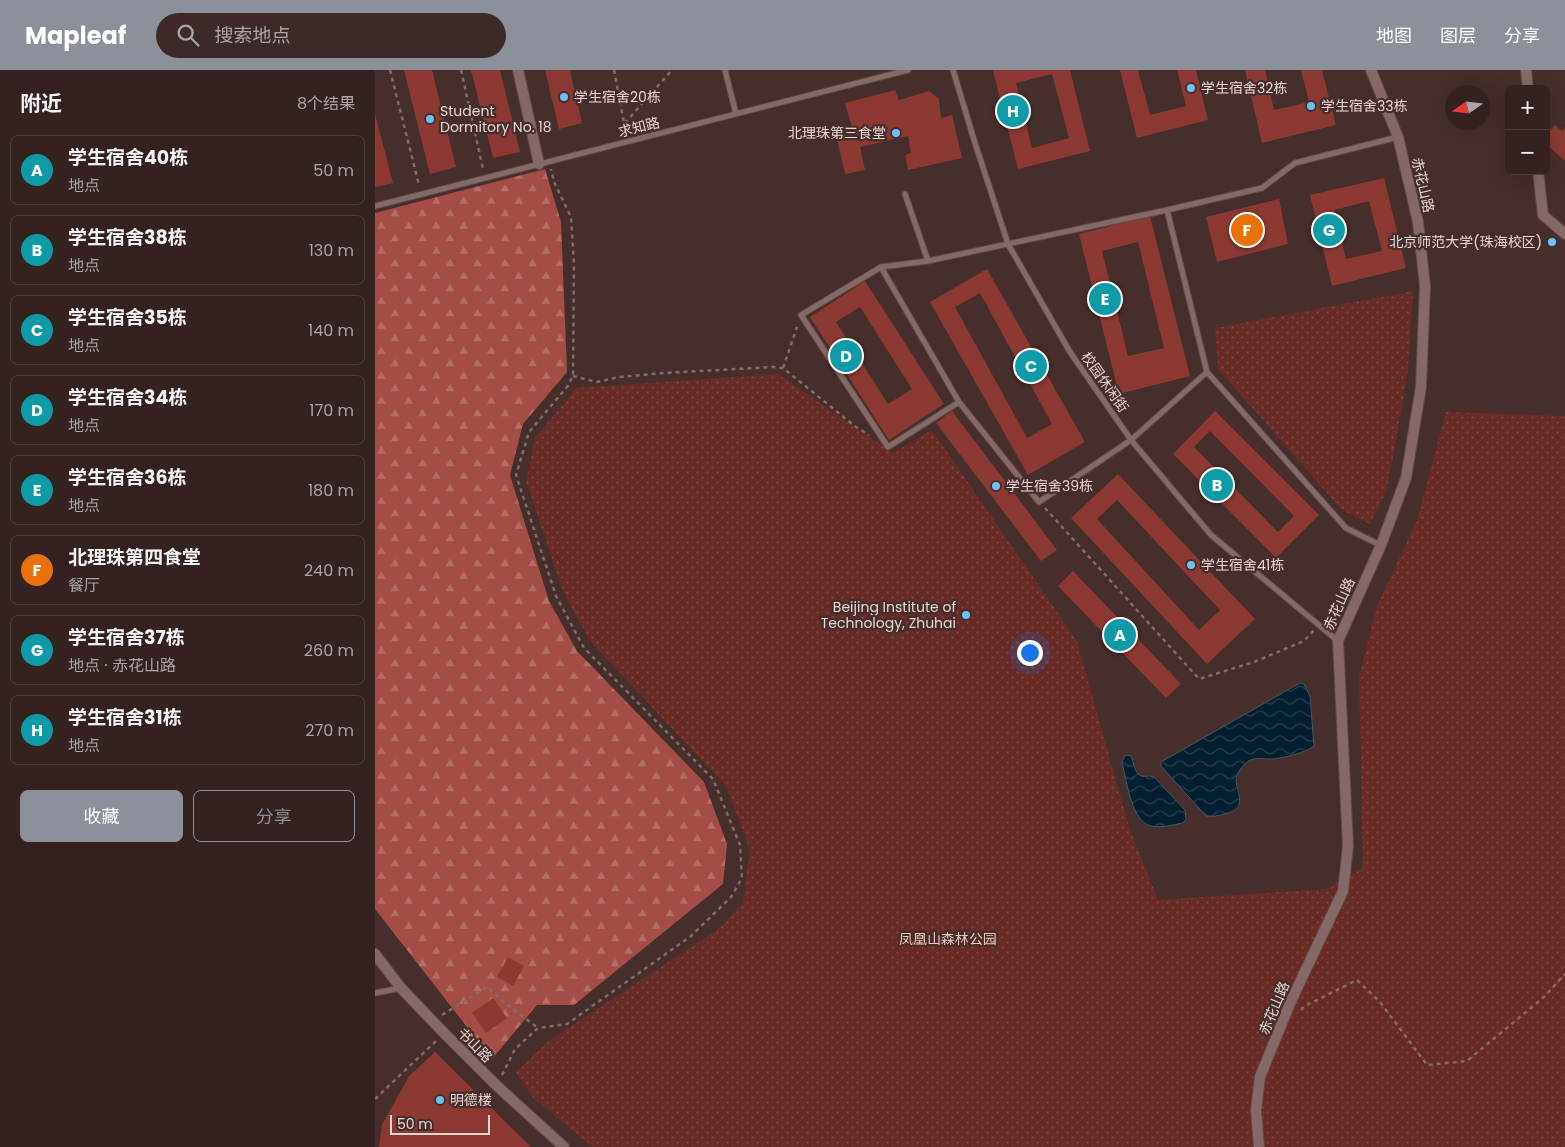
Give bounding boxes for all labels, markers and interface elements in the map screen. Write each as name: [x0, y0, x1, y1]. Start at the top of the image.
search box: [156, 13, 506, 58]
text: Mapleaf: [25, 19, 126, 52]
icon: search: [174, 21, 202, 49]
text: 搜索地点: [214, 22, 290, 49]
text: 地图: [1376, 23, 1412, 48]
text: 图层: [1440, 23, 1476, 48]
text: 分享: [1504, 23, 1540, 48]
place label: 学生宿舍32栋: [1201, 78, 1287, 98]
marker: 学生宿舍32栋: [1185, 82, 1197, 94]
north arrow: [1445, 85, 1490, 130]
map controls: [1505, 85, 1550, 175]
button: +: [1505, 85, 1550, 130]
place label: 学生宿舍20栋: [574, 87, 661, 107]
text: 附近: [20, 89, 62, 118]
marker: 学生宿舍20栋: [558, 91, 570, 103]
text: 8个结果: [297, 92, 355, 115]
pin: H: [997, 92, 1029, 130]
place label: 学生宿舍33栋: [1321, 96, 1408, 116]
marker: 学生宿舍33栋: [1305, 100, 1317, 112]
place label: Student Dormitory No. 18: [440, 101, 552, 137]
street label: 求知路: [616, 112, 662, 142]
marker: Student Dormitory No. 18: [424, 113, 436, 125]
place label: 北理珠第三食堂: [788, 123, 886, 143]
marker: 北理珠第三食堂: [890, 127, 902, 139]
button: −: [1505, 130, 1550, 175]
text: 学生宿舍40栋: [68, 144, 188, 171]
street label: 赤花山路: [1407, 155, 1439, 215]
text: A: [31, 159, 43, 182]
text: 50 m: [313, 159, 354, 182]
text: 地点: [68, 174, 100, 197]
pin: F: [1231, 211, 1263, 249]
pin: G: [1313, 211, 1345, 249]
text: 学生宿舍38栋: [68, 224, 187, 251]
place label: 北京师范大学(珠海校区): [1389, 232, 1542, 252]
marker: 北京师范大学(珠海校区): [1546, 236, 1558, 248]
text: B: [32, 239, 42, 262]
text: 130 m: [309, 239, 354, 262]
text: 地点: [68, 254, 100, 277]
pin: E: [1089, 280, 1121, 318]
text: 学生宿舍35栋: [68, 304, 187, 331]
text: C: [31, 319, 43, 342]
text: 140 m: [308, 319, 354, 342]
text: 地点: [68, 334, 100, 357]
pin: D: [830, 337, 862, 375]
pin: C: [1015, 347, 1047, 385]
street label: 校园休闲街: [1077, 348, 1133, 416]
text: 学生宿舍34栋: [68, 384, 187, 411]
text: D: [31, 399, 43, 422]
text: 170 m: [309, 399, 354, 422]
text: 地点: [68, 414, 100, 437]
text: 学生宿舍36栋: [68, 464, 187, 491]
pin: B: [1201, 466, 1233, 504]
place label: 学生宿舍39栋: [1006, 476, 1093, 496]
text: E: [33, 479, 41, 502]
text: 180 m: [308, 479, 354, 502]
marker: 学生宿舍39栋: [990, 480, 1002, 492]
text: 地点: [68, 494, 100, 517]
text: 北理珠第四食堂: [68, 544, 201, 571]
place label: 学生宿舍41栋: [1201, 555, 1284, 575]
text: F: [33, 559, 41, 582]
text: 240 m: [304, 559, 354, 582]
marker: 学生宿舍41栋: [1185, 559, 1197, 571]
text: 餐厅: [68, 574, 100, 597]
street label: 赤花山路: [1318, 574, 1360, 634]
place label: Beijing Institute of Technology, Zhuhai: [821, 597, 956, 633]
marker: Beijing Institute of Technology, Zhuhai: [960, 609, 972, 621]
pin: A: [1104, 616, 1136, 654]
text: 学生宿舍37栋: [68, 624, 185, 651]
text: G: [31, 639, 43, 662]
text: 260 m: [304, 639, 354, 662]
your location: [1017, 640, 1043, 666]
text: 地点 · 赤花山路: [68, 654, 176, 677]
text: 学生宿舍31栋: [68, 704, 182, 731]
text: H: [31, 719, 43, 742]
text: 270 m: [305, 719, 354, 742]
text: 地点: [68, 734, 100, 757]
button: 收藏: [20, 790, 183, 842]
button: 分享: [193, 790, 355, 842]
park label: 凤凰山森林公园: [899, 929, 997, 949]
street label: 赤花山路: [1254, 978, 1294, 1038]
street label: 书山路: [453, 1023, 497, 1067]
place label: 明德楼: [450, 1090, 492, 1110]
marker: 明德楼: [434, 1094, 446, 1106]
scale bar: [390, 1112, 490, 1135]
text: 50 m: [397, 1114, 433, 1134]

